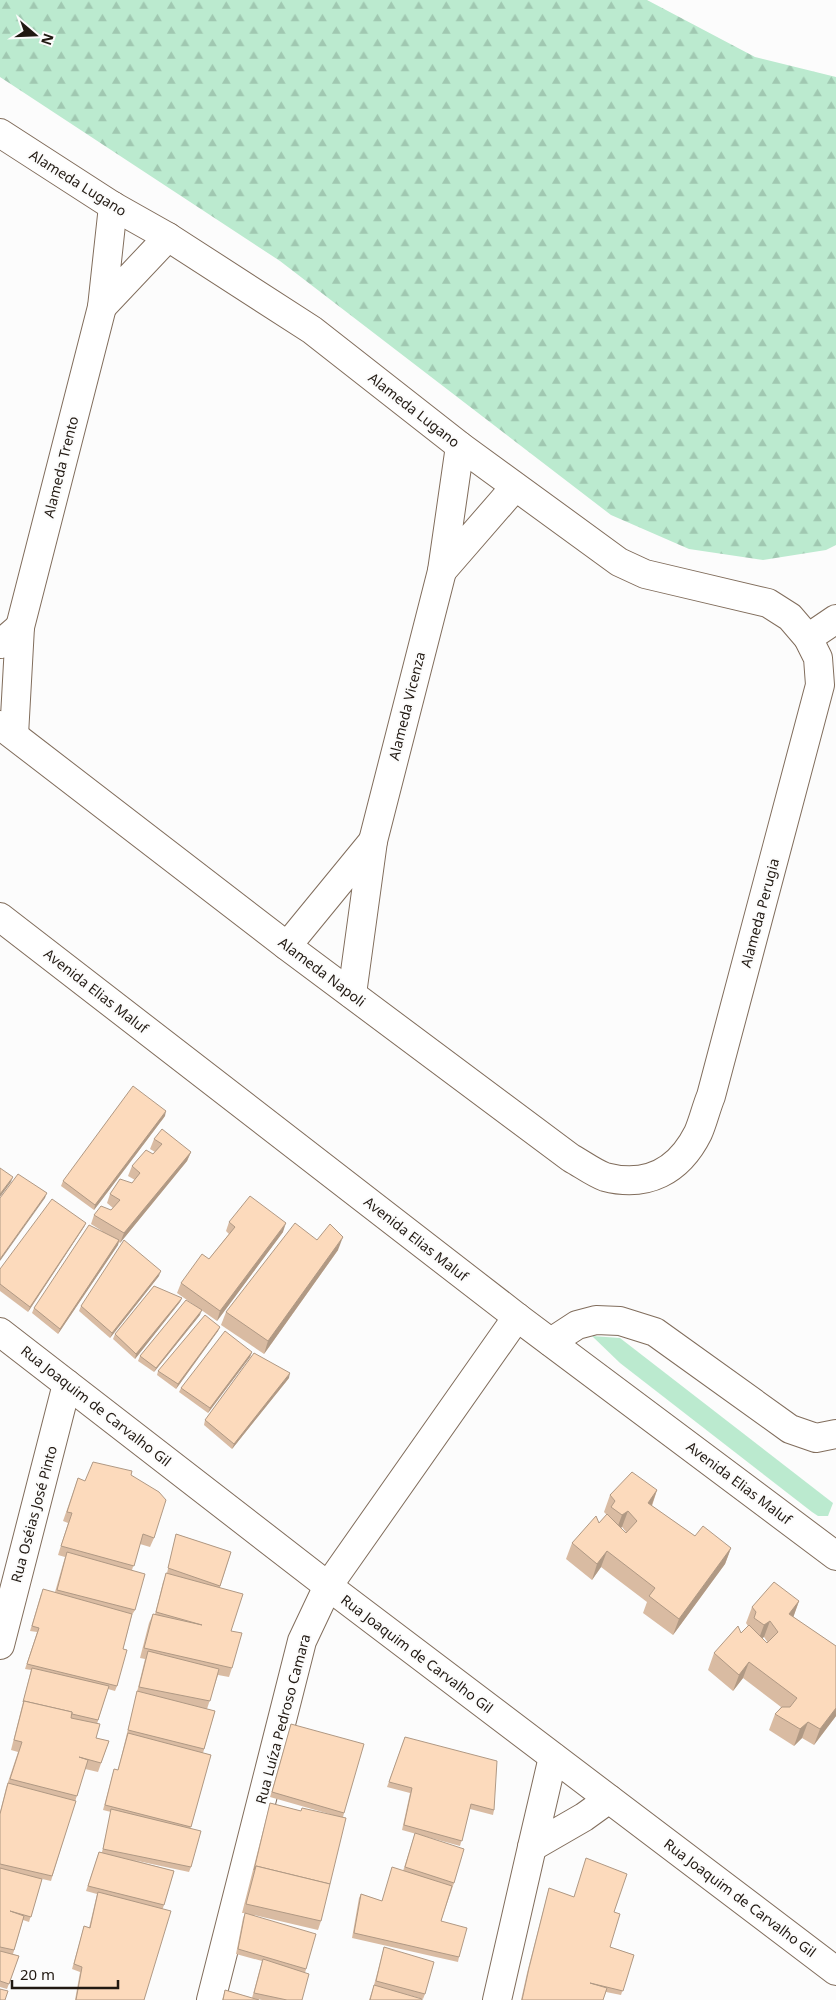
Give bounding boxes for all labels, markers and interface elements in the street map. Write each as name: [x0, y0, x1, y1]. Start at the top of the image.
north arrow: [10, 10, 60, 60]
text: N: [37, 31, 59, 48]
street label: Alameda Lugano: [26, 145, 130, 220]
street label: Alameda Lugano: [365, 368, 464, 451]
street label: Alameda Trento: [39, 414, 82, 520]
street label: Alameda Vicenza: [384, 650, 429, 762]
street label: Alameda Perugia: [736, 856, 783, 970]
street label: Alameda Napoli: [275, 933, 370, 1011]
street label: Avenida Elias Maluf: [40, 944, 153, 1038]
street label: Avenida Elias Maluf: [360, 1192, 473, 1286]
street label: Rua Joaquim de Carvalho Gil: [17, 1341, 175, 1470]
street label: Avenida Elias Maluf: [683, 1437, 797, 1529]
street label: Rua Oséias José Pinto: [6, 1443, 61, 1584]
street label: Rua Joaquim de Carvalho Gil: [337, 1590, 497, 1717]
street label: Rua Luíza Pedroso Camara: [251, 1632, 314, 1806]
street label: Rua Joaquim de Carvalho Gil: [660, 1834, 820, 1961]
scale bar: [12, 1958, 119, 1990]
text: 20 m: [20, 1964, 55, 1984]

